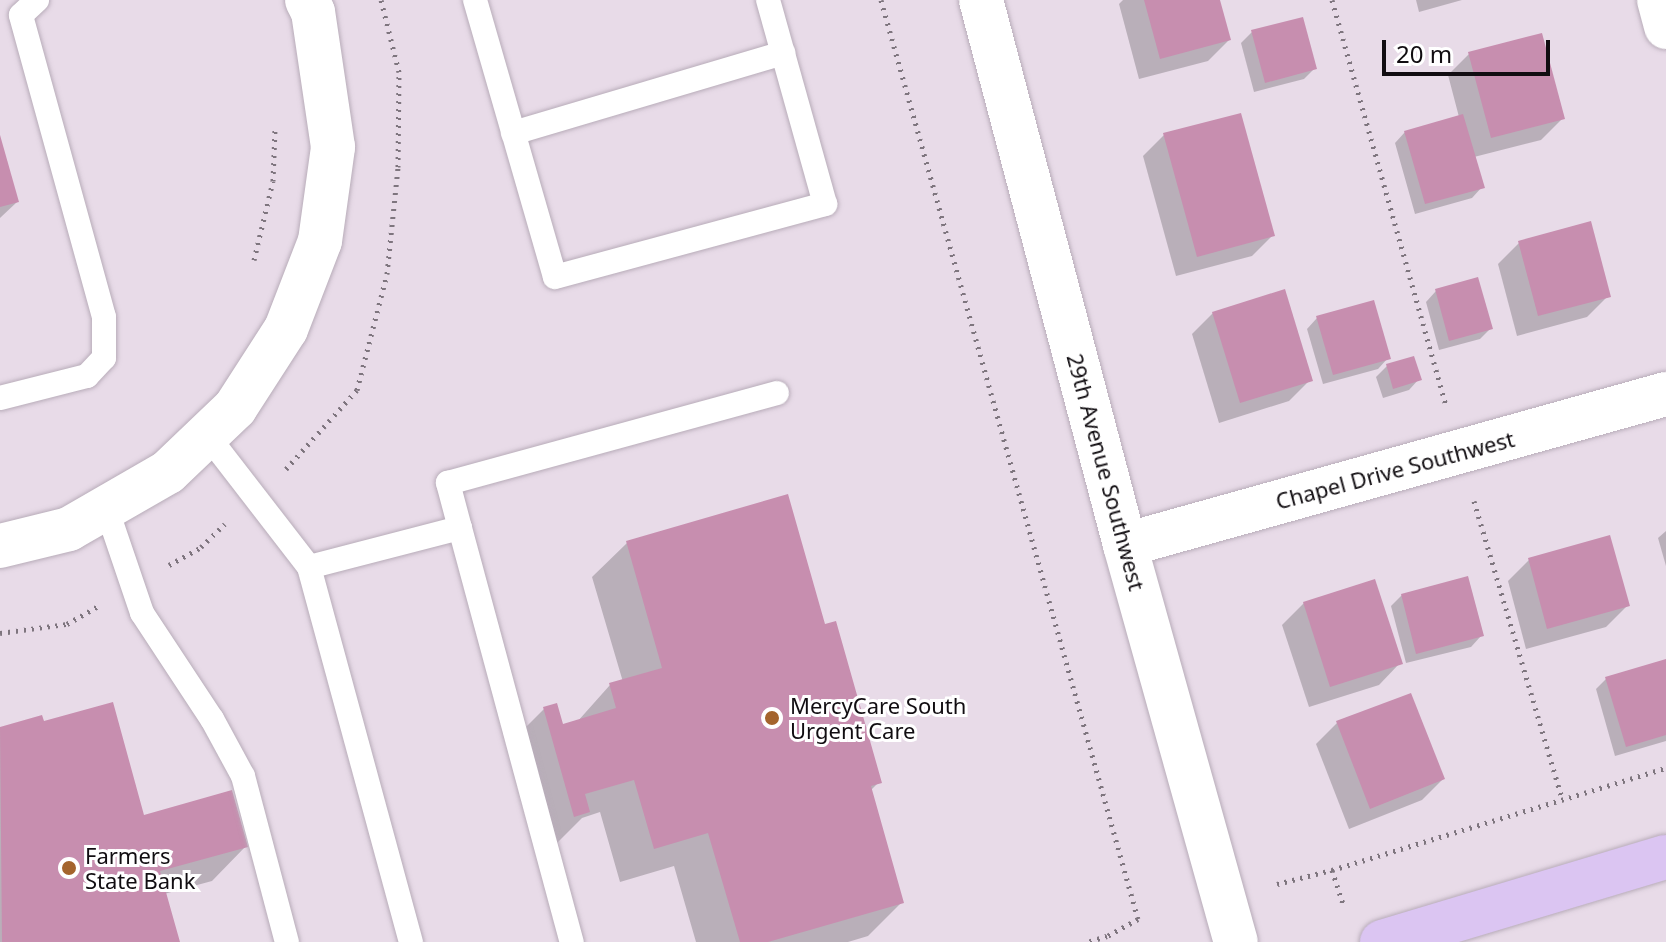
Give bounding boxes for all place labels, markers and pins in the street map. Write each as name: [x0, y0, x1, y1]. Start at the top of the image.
place label: MercyCare South Urgent Care: [790, 692, 966, 744]
marker: MercyCare South Urgent Care: [761, 707, 783, 729]
place label: Farmers State Bank: [85, 842, 195, 894]
marker: Farmers State Bank: [60, 859, 78, 877]

